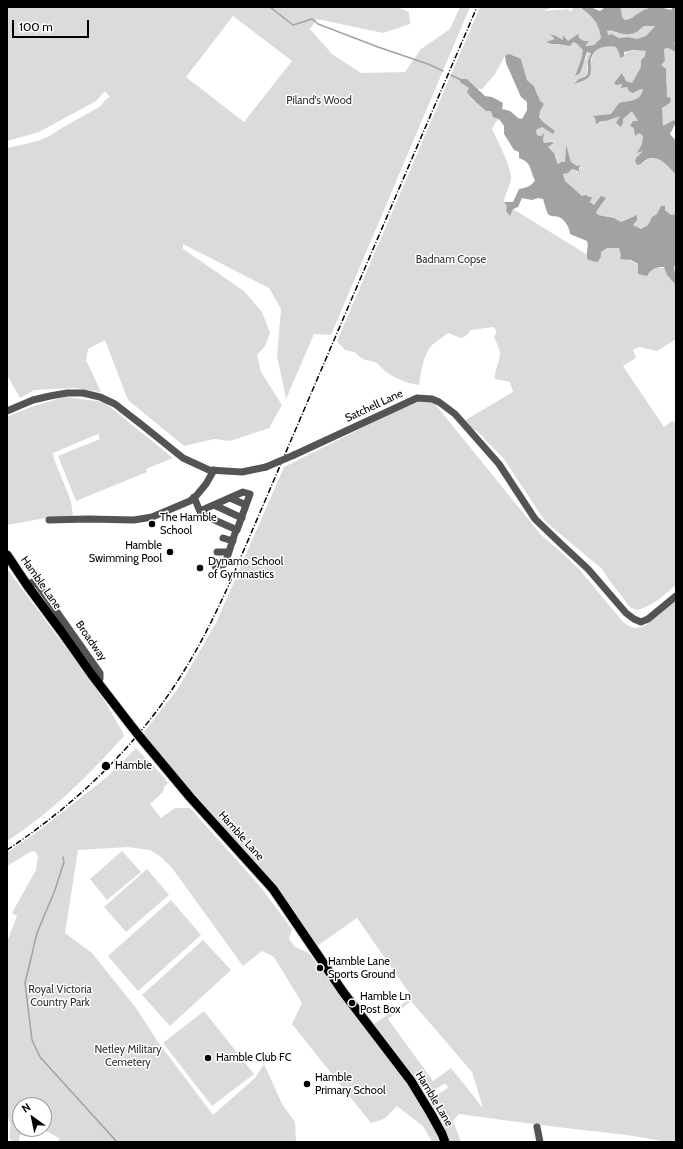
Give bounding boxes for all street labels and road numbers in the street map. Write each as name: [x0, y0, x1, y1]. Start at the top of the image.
street label: Satchell Lane: [343, 387, 405, 425]
street label: Hamble Lane: [18, 554, 64, 612]
street label: Broadway: [72, 618, 110, 664]
street label: Hamble Lane: [215, 809, 267, 863]
street label: Hamble Lane: [412, 1069, 456, 1129]

